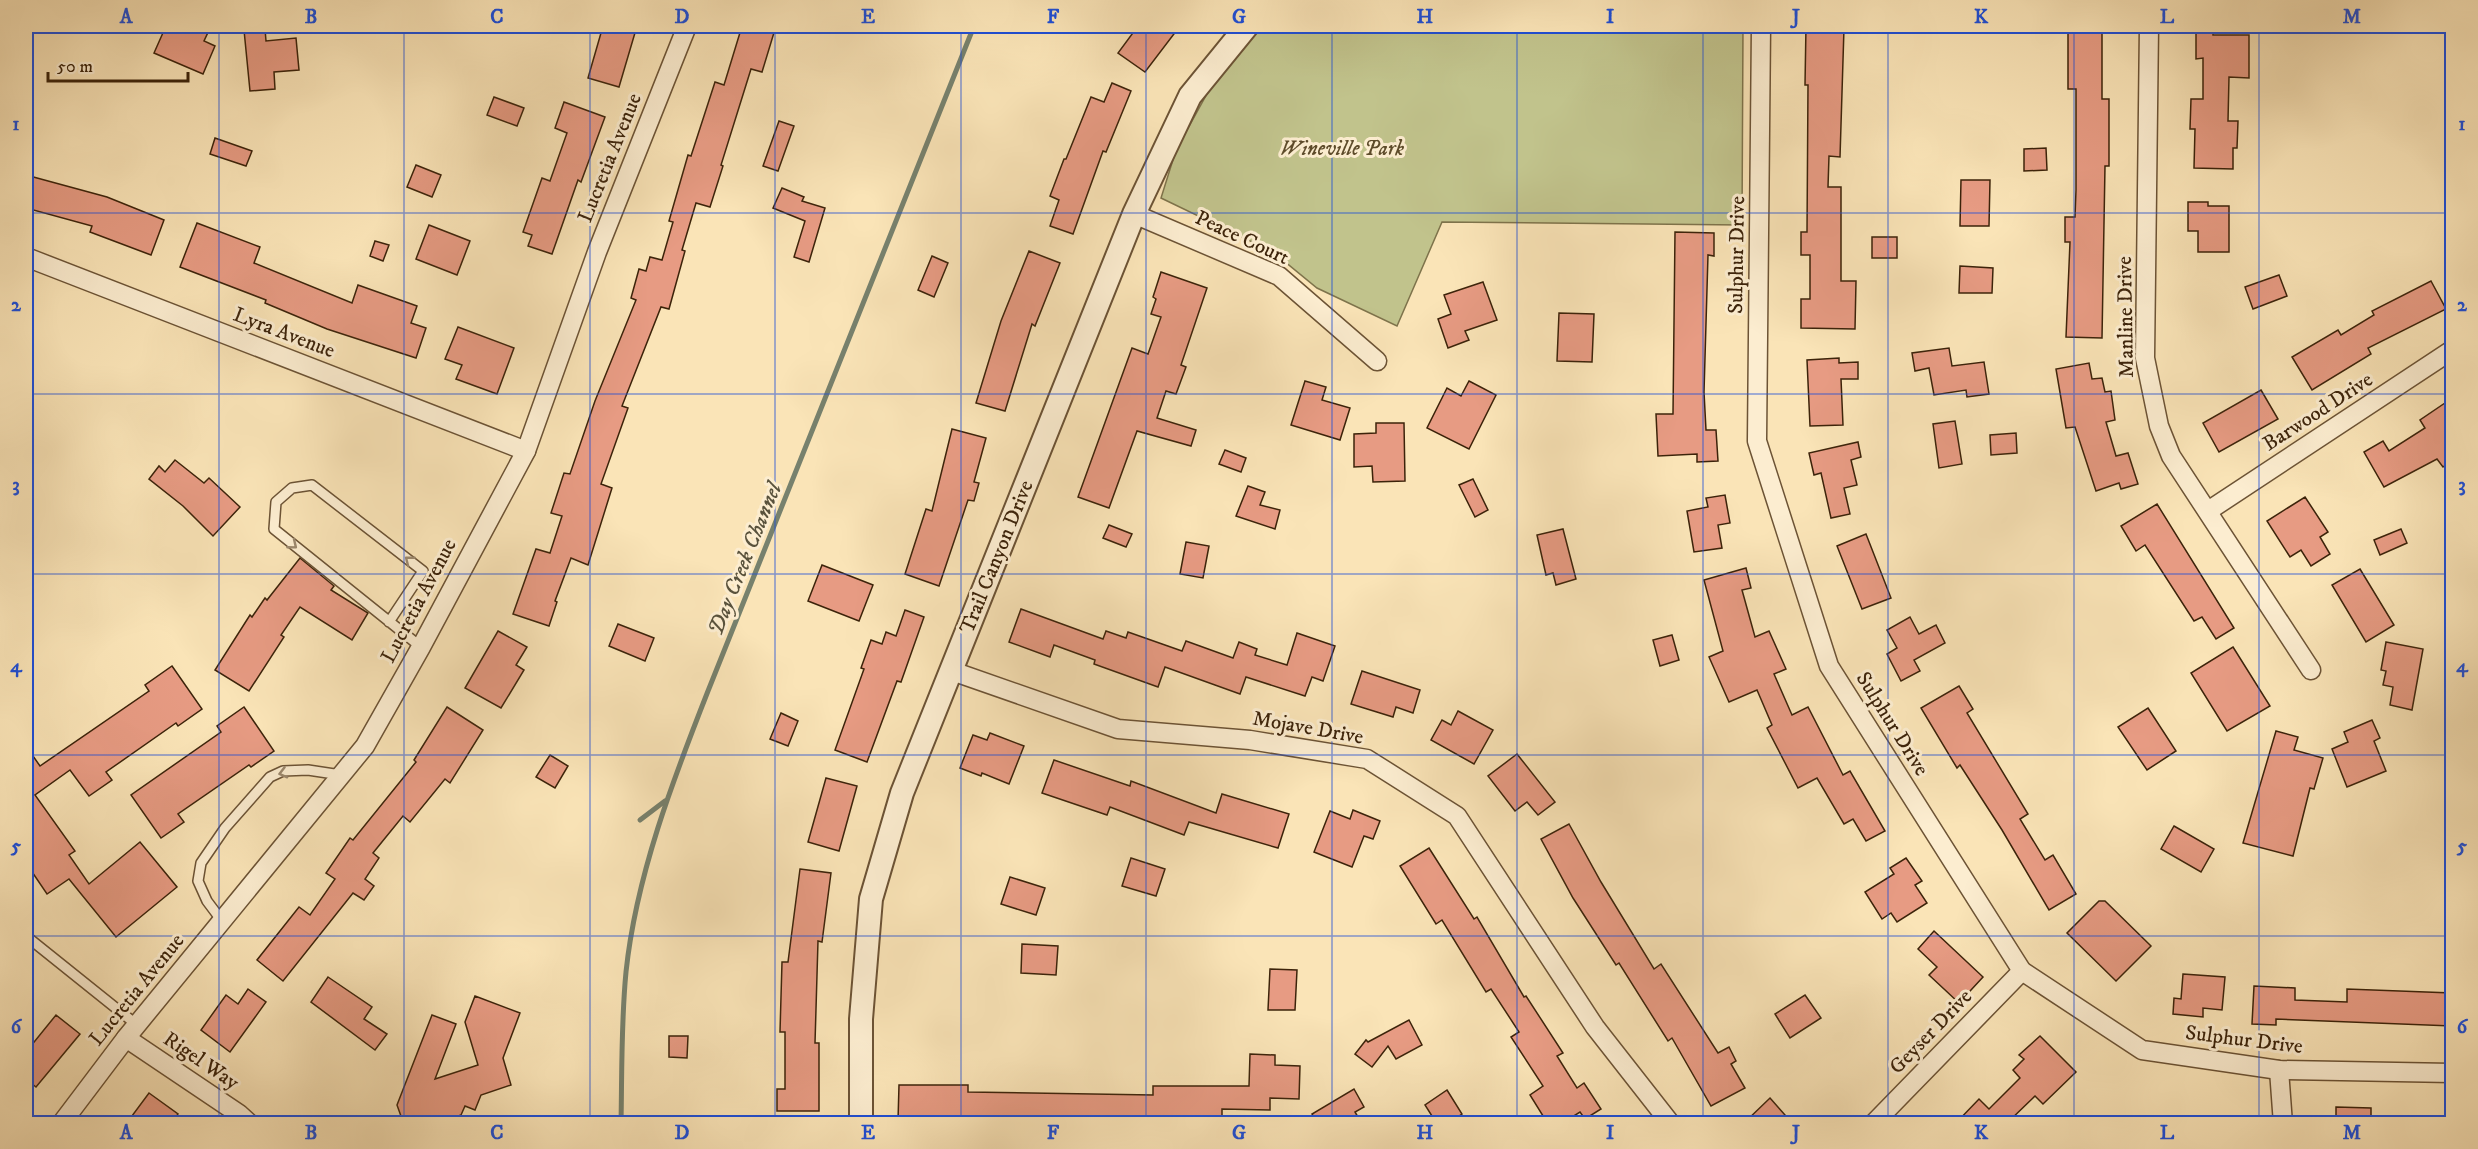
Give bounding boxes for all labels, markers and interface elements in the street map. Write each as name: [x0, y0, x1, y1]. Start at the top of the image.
text: A: [119, 5, 134, 30]
text: B: [305, 5, 317, 30]
text: C: [490, 5, 504, 30]
text: D: [675, 5, 690, 30]
text: E: [861, 5, 875, 30]
text: F: [1047, 5, 1060, 30]
text: G: [1232, 5, 1246, 30]
text: H: [1417, 5, 1434, 30]
text: I: [1606, 5, 1614, 30]
text: J: [1790, 5, 1800, 30]
text: K: [1974, 5, 1989, 30]
text: L: [2160, 5, 2175, 30]
text: M: [2343, 5, 2361, 30]
scale bar: [48, 45, 188, 83]
text: 50 m: [57, 56, 93, 78]
street label: Lucretia Avenue: [572, 89, 648, 226]
text: 1: [12, 112, 20, 137]
text: 1: [2458, 112, 2466, 137]
park label: Wineville Park: [1280, 136, 1404, 162]
street label: Sulphur Drive: [1723, 195, 1751, 314]
street label: Peace Court: [1191, 205, 1293, 271]
street label: Manline Drive: [2112, 256, 2140, 378]
text: 2: [11, 293, 22, 318]
text: 2: [2457, 293, 2468, 318]
street label: Lyra Avenue: [230, 302, 339, 364]
street label: Barwood Drive: [2258, 367, 2378, 457]
text: 3: [12, 473, 20, 498]
text: 3: [2458, 473, 2466, 498]
street label: Trail Canyon Drive: [954, 476, 1040, 637]
water label: Day Creek Channel: [702, 477, 789, 639]
street label: Lucretia Avenue: [375, 534, 463, 668]
one-way arrow: [286, 537, 297, 548]
one-way arrow: [405, 556, 416, 567]
text: 4: [10, 654, 23, 679]
text: 4: [2456, 654, 2469, 679]
street label: Sulphur Drive: [1850, 667, 1934, 781]
street label: Mojave Drive: [1251, 705, 1366, 751]
one-way arrow: [278, 766, 288, 779]
text: 5: [10, 834, 21, 859]
text: 5: [2456, 834, 2467, 859]
street label: Lucretia Avenue: [84, 928, 190, 1051]
street label: Geyser Drive: [1884, 984, 1978, 1080]
text: 6: [11, 1015, 23, 1040]
text: 6: [2457, 1015, 2469, 1040]
street label: Sulphur Drive: [2184, 1020, 2304, 1060]
street label: Rigel Way: [158, 1026, 245, 1096]
text: A: [119, 1121, 134, 1146]
text: B: [305, 1121, 317, 1146]
text: C: [490, 1121, 504, 1146]
text: D: [675, 1121, 690, 1146]
text: E: [861, 1121, 875, 1146]
text: F: [1047, 1121, 1060, 1146]
text: G: [1232, 1121, 1246, 1146]
text: H: [1417, 1121, 1434, 1146]
text: I: [1606, 1121, 1614, 1146]
text: J: [1790, 1121, 1800, 1146]
text: K: [1974, 1121, 1989, 1146]
text: L: [2160, 1121, 2175, 1146]
text: M: [2343, 1121, 2361, 1146]

